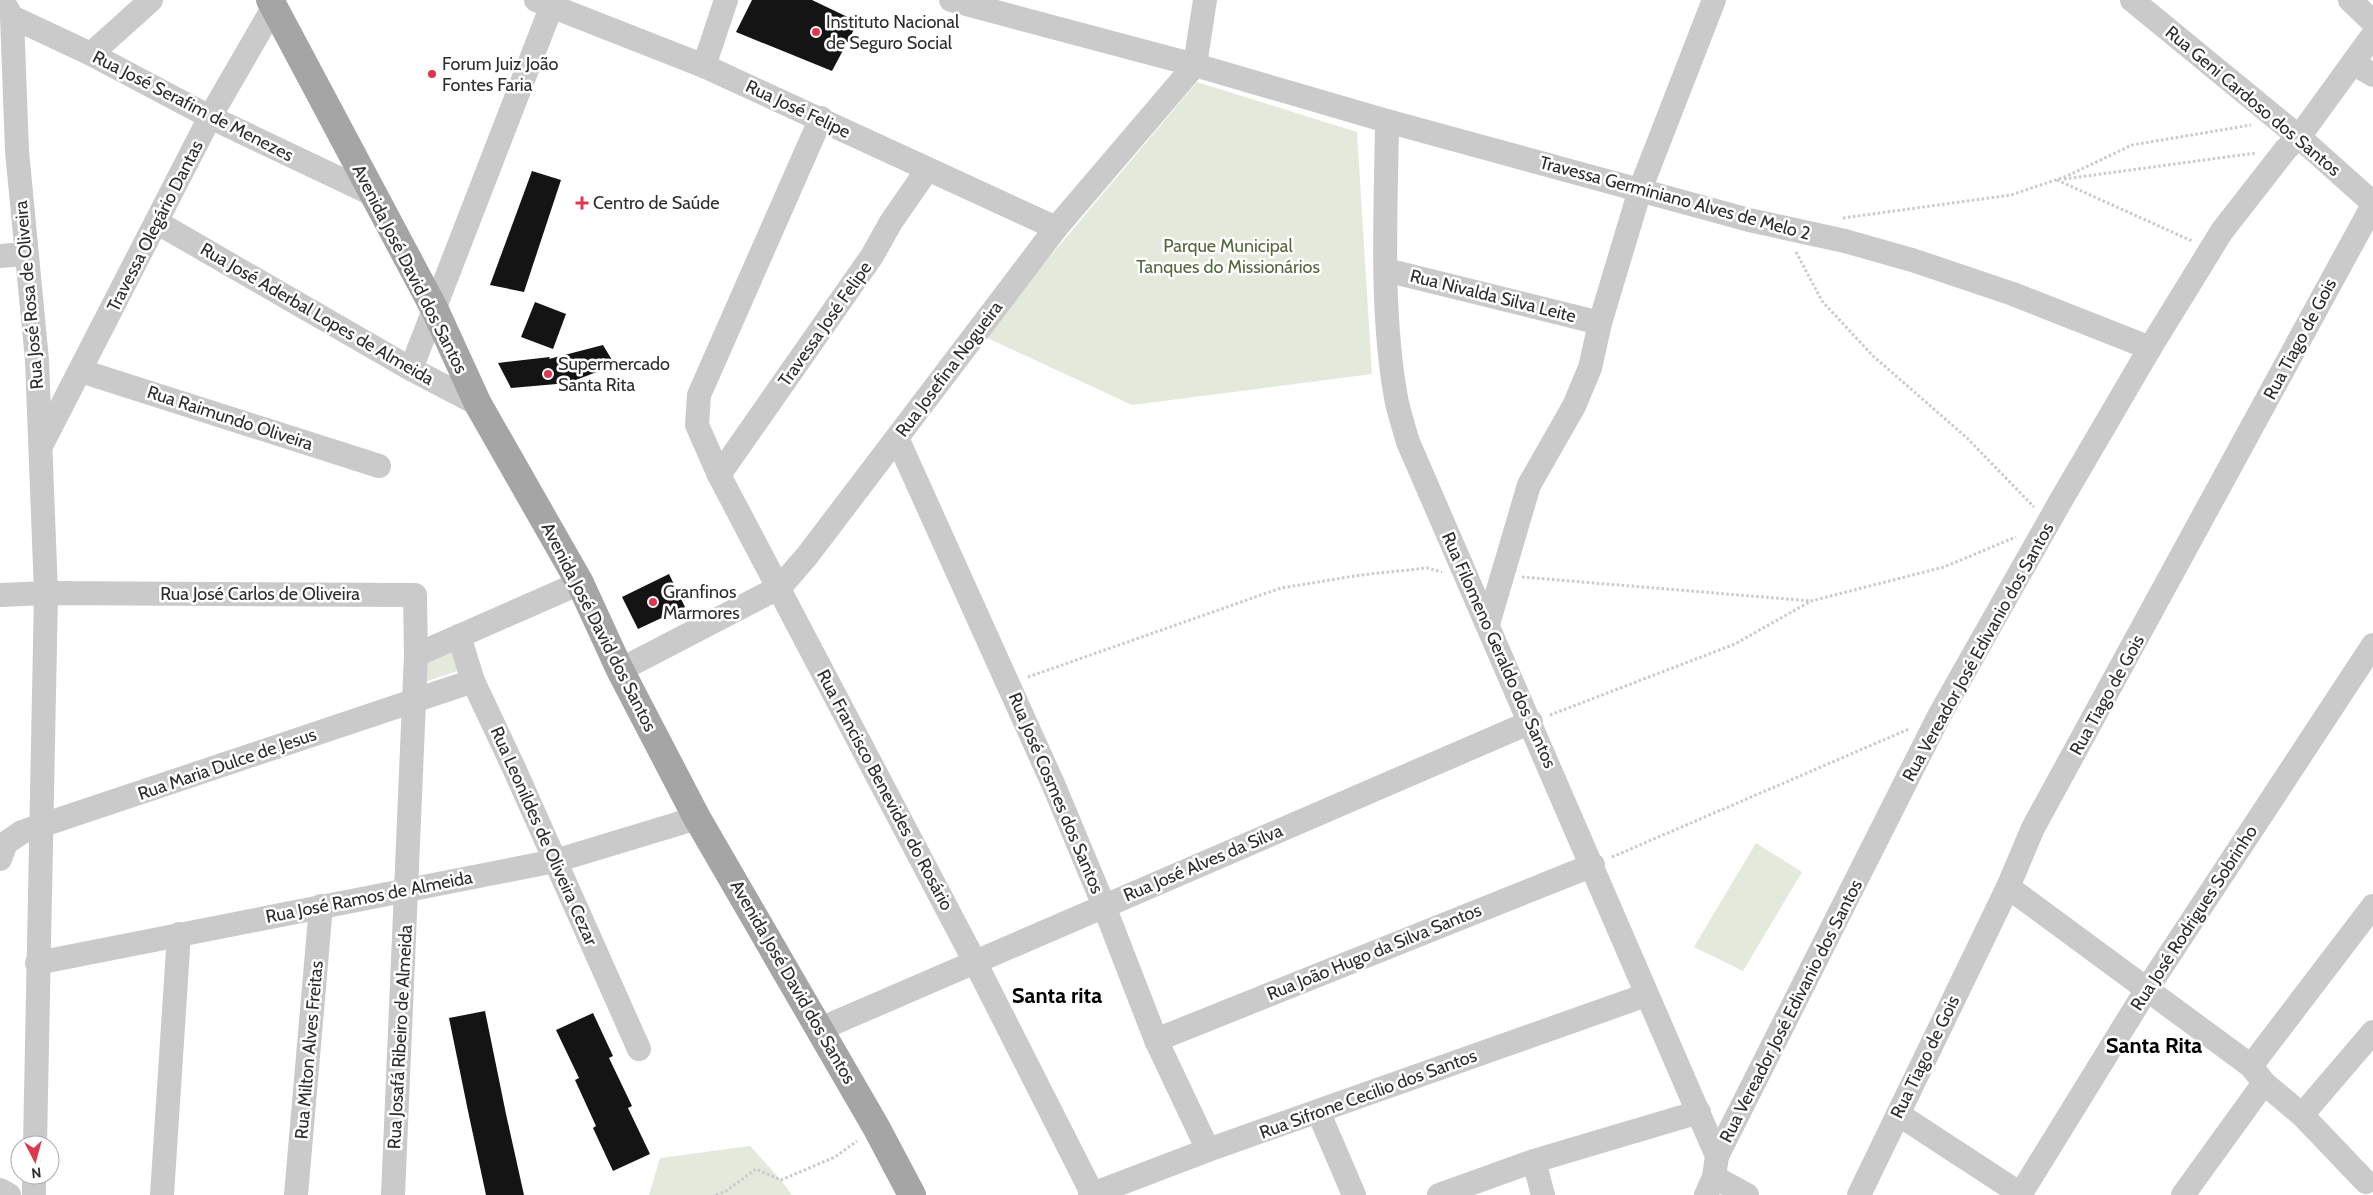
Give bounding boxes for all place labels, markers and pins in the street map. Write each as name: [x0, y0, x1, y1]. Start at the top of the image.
place label: Instituto Nacional de Seguro Social: [826, 11, 960, 54]
marker: Instituto Nacional de Seguro Social: [810, 26, 822, 38]
place label: Forum Juiz João Fontes Faria: [442, 53, 559, 96]
marker: Forum Juiz João Fontes Faria: [426, 68, 438, 80]
place label: Centro de Saúde: [593, 192, 720, 214]
marker: Centro de Saúde: [575, 196, 589, 210]
place label: Supermercado Santa Rita: [558, 353, 670, 396]
marker: Supermercado Santa Rita: [542, 368, 554, 380]
place label: Granfinos Marmores: [663, 581, 740, 624]
marker: Granfinos Marmores: [647, 596, 659, 608]

